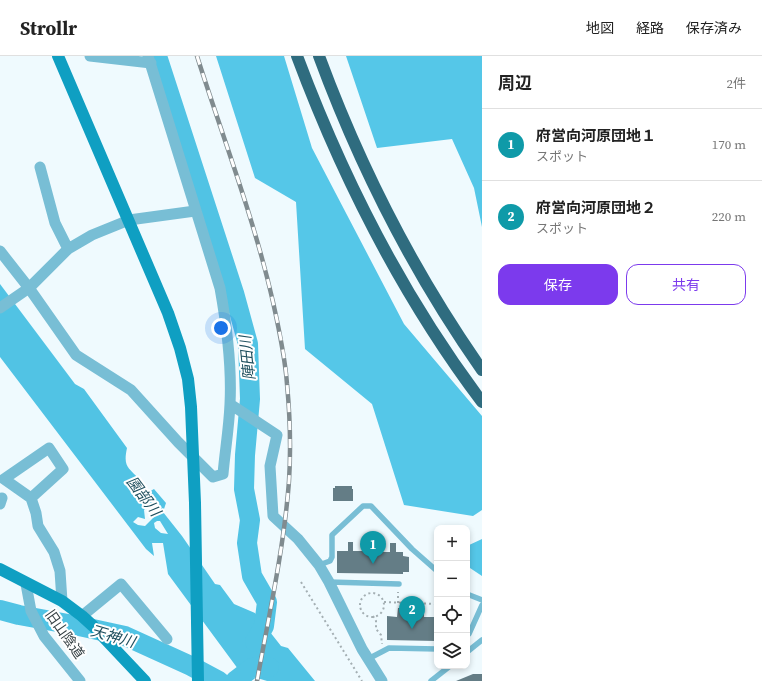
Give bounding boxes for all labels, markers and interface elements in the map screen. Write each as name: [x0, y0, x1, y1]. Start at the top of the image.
text: Strollr: [20, 15, 77, 41]
text: 地図: [586, 18, 614, 38]
text: 経路: [636, 18, 664, 38]
text: 保存済み: [686, 18, 742, 38]
text: 周辺: [498, 71, 532, 95]
text: 2件: [726, 75, 746, 92]
text: 府営向河原団地１: [536, 125, 656, 146]
text: 1: [507, 136, 515, 153]
text: 170 m: [712, 136, 746, 153]
text: スポット: [536, 148, 588, 165]
text: 府営向河原団地２: [536, 197, 656, 218]
text: 2: [507, 208, 515, 225]
text: 220 m: [712, 208, 746, 225]
text: スポット: [536, 220, 588, 237]
button: 保存: [498, 264, 618, 305]
button: 共有: [626, 264, 746, 305]
your location: [211, 318, 231, 338]
water label: 陣田川: [234, 333, 260, 381]
water label: 園部川: [122, 472, 167, 522]
map controls: [434, 525, 470, 669]
button: +: [434, 525, 470, 561]
pin: 1: [360, 531, 386, 564]
button: −: [434, 561, 470, 597]
pin: 2: [399, 596, 425, 629]
button: locate: [434, 597, 470, 633]
street label: 旧山陰道: [41, 605, 89, 663]
water label: 天神川: [88, 620, 139, 653]
button: layers: [434, 633, 470, 669]

